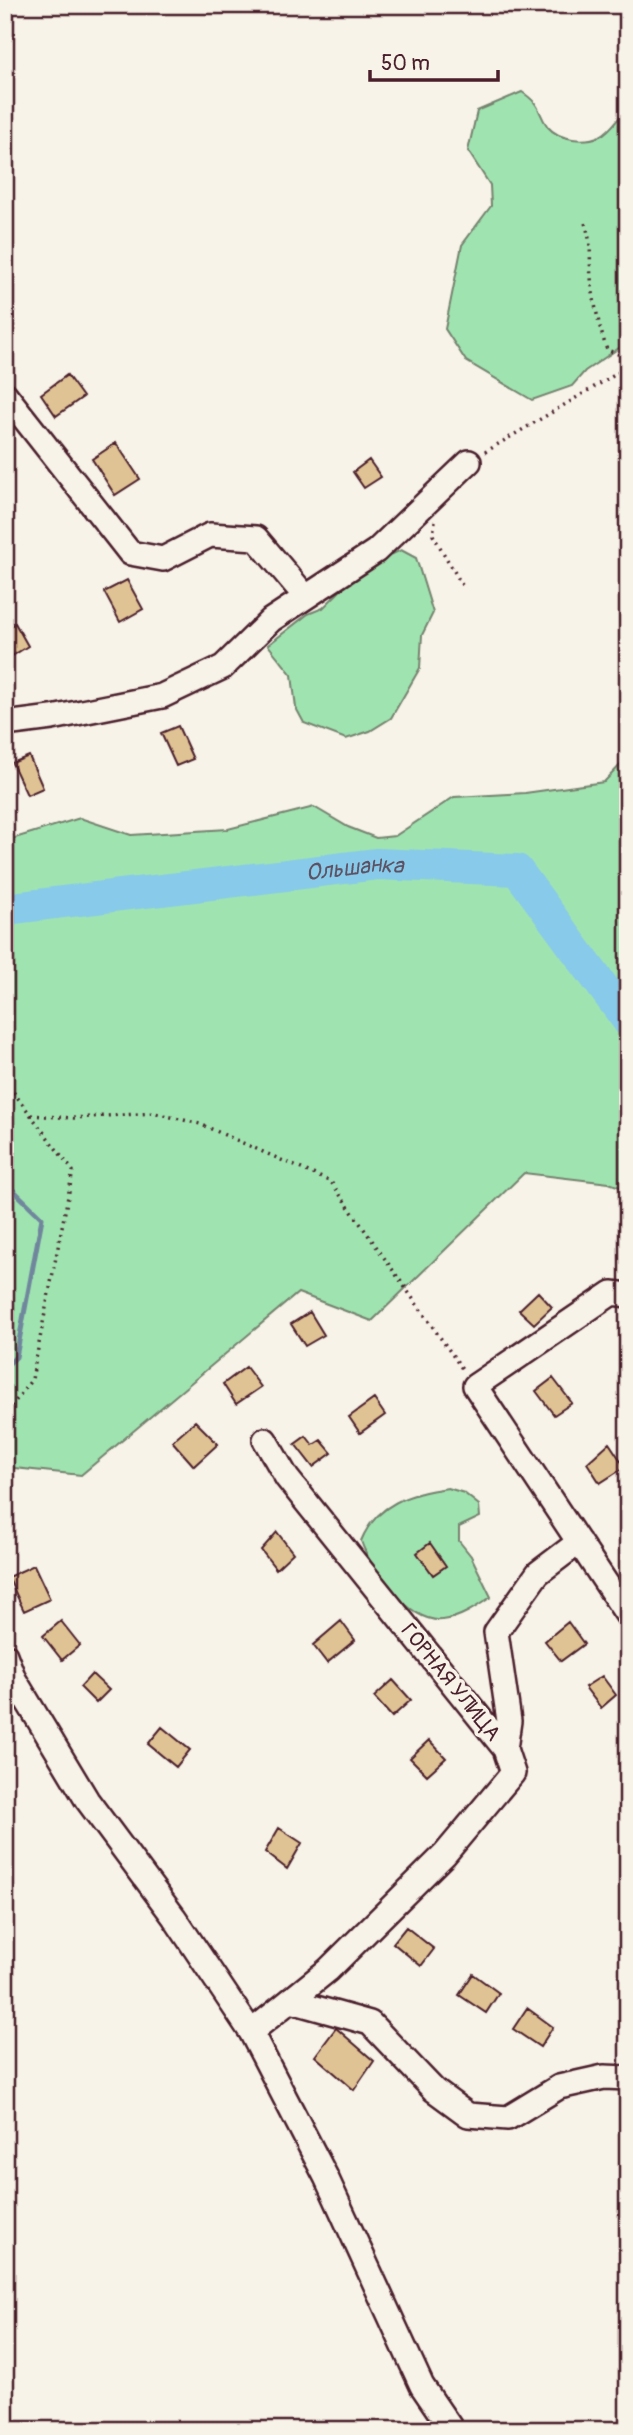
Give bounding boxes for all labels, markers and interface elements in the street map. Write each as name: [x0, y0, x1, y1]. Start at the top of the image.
scale bar: [370, 38, 498, 82]
text: 50 m: [381, 50, 430, 77]
water label: Ольшанка: [304, 849, 405, 888]
street label: ГОРНАЯ УЛИЦА: [395, 1618, 506, 1747]

